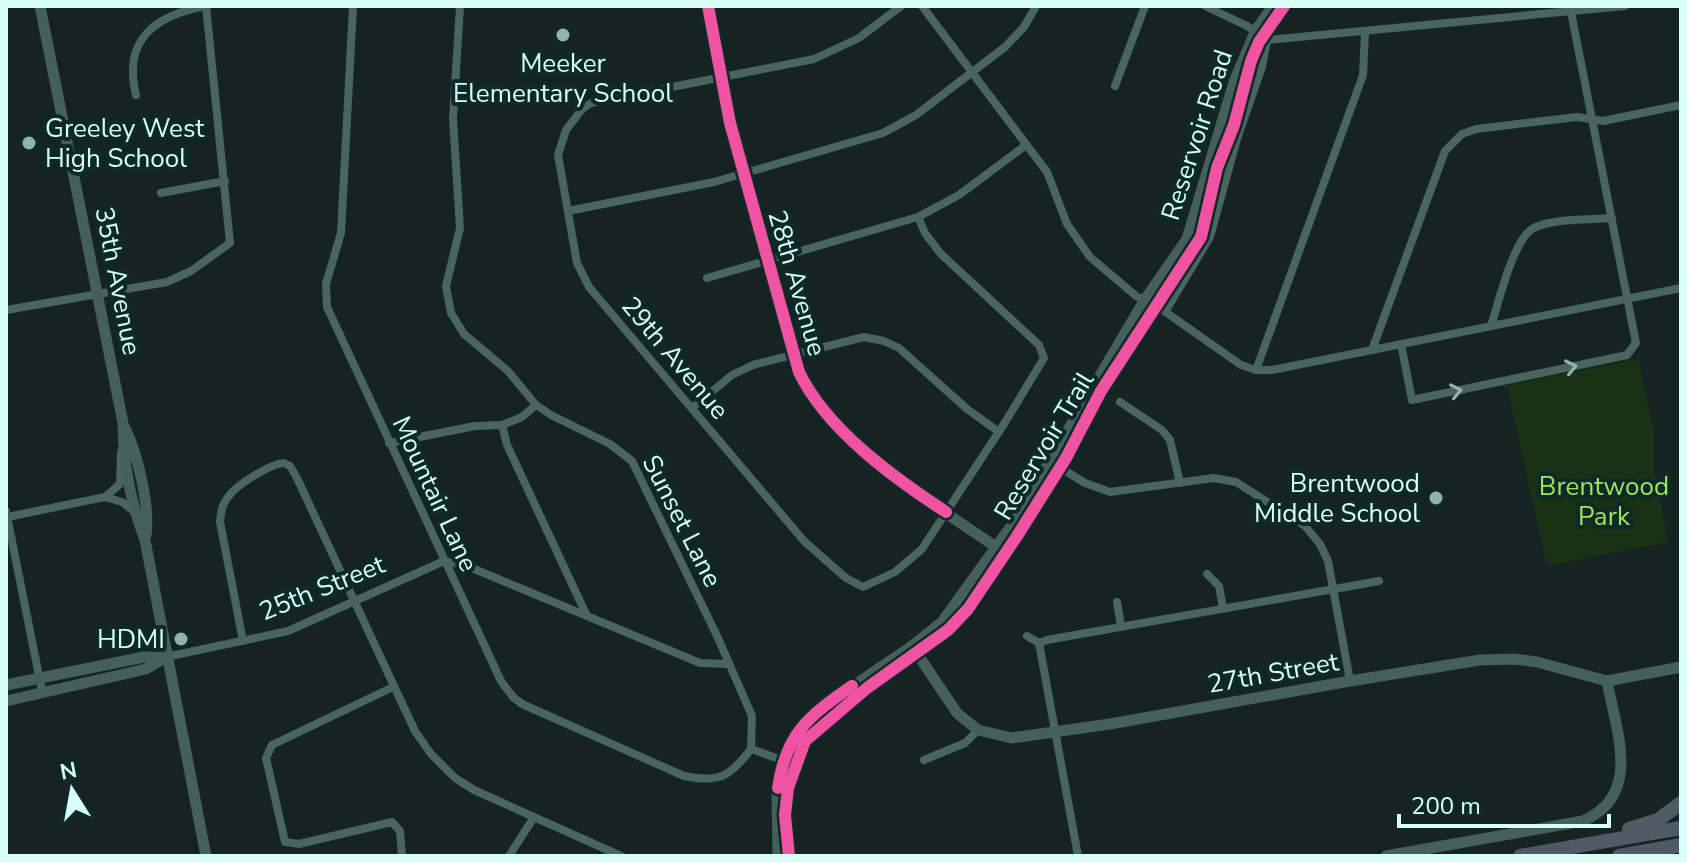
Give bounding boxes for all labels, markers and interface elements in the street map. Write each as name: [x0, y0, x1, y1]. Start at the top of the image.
marker: Meeker Elementary School: [554, 26, 572, 44]
street label: Reservoir Road: [1153, 45, 1241, 225]
place label: Meeker Elementary School: [453, 46, 673, 111]
place label: Greeley West High School: [45, 111, 205, 176]
marker: Greeley West High School: [20, 134, 38, 152]
street label: 35th Avenue: [86, 204, 150, 358]
street label: 28th Avenue: [759, 206, 835, 360]
street label: 29th Avenue: [613, 289, 737, 427]
one-way arrow: [1564, 359, 1577, 376]
street label: Reservoir Trail: [986, 365, 1102, 527]
one-way arrow: [1449, 383, 1462, 400]
street label: Mountair Lane: [384, 411, 486, 577]
street label: Sunset Lane: [634, 449, 730, 593]
place label: Brentwood Middle School: [1254, 466, 1420, 531]
park label: Brentwood Park: [1539, 469, 1669, 534]
marker: Brentwood Middle School: [1427, 489, 1445, 507]
street label: 25th Street: [254, 547, 391, 629]
place label: HDMI: [97, 622, 165, 657]
marker: HDMI: [172, 630, 190, 648]
street label: 27th Street: [1205, 644, 1342, 702]
north arrow: [32, 750, 112, 830]
text: N: [57, 755, 79, 788]
scale bar: [1399, 778, 1609, 828]
text: 200 m: [1411, 790, 1481, 822]

